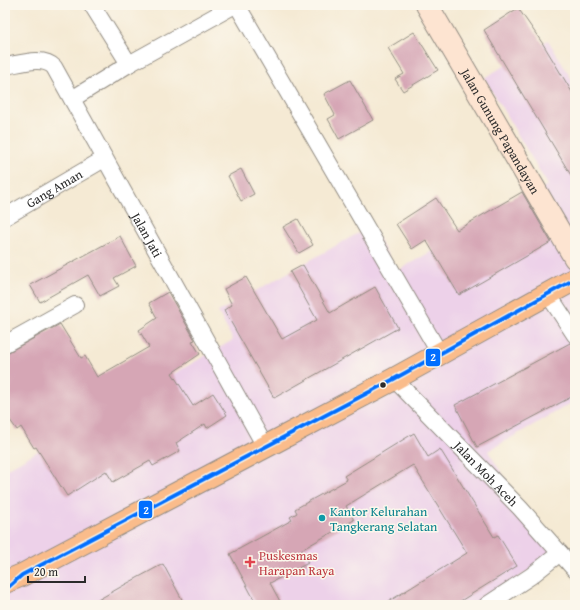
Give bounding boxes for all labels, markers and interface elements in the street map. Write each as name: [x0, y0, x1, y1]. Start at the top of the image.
street label: Jalan Gunung Papandayan: [455, 63, 545, 198]
street label: Gang Aman: [23, 164, 87, 213]
street label: Jalan Jati: [126, 207, 167, 261]
line badge: 2: [425, 348, 441, 367]
text: 2: [430, 349, 436, 365]
unlabelled marker: [378, 380, 388, 390]
street label: Jalan Moh Aceh: [448, 435, 523, 511]
line badge: 2: [138, 500, 153, 519]
text: 2: [143, 502, 149, 518]
place label: Kantor Kelurahan Tangkerang Selatan: [330, 502, 438, 536]
marker: Kantor Kelurahan Tangkerang Selatan: [317, 513, 327, 523]
place label: Puskesmas Harapan Raya: [259, 546, 335, 580]
marker: Puskesmas Harapan Raya: [244, 556, 256, 568]
scale bar: [28, 558, 85, 584]
text: 20 m: [34, 563, 58, 580]

